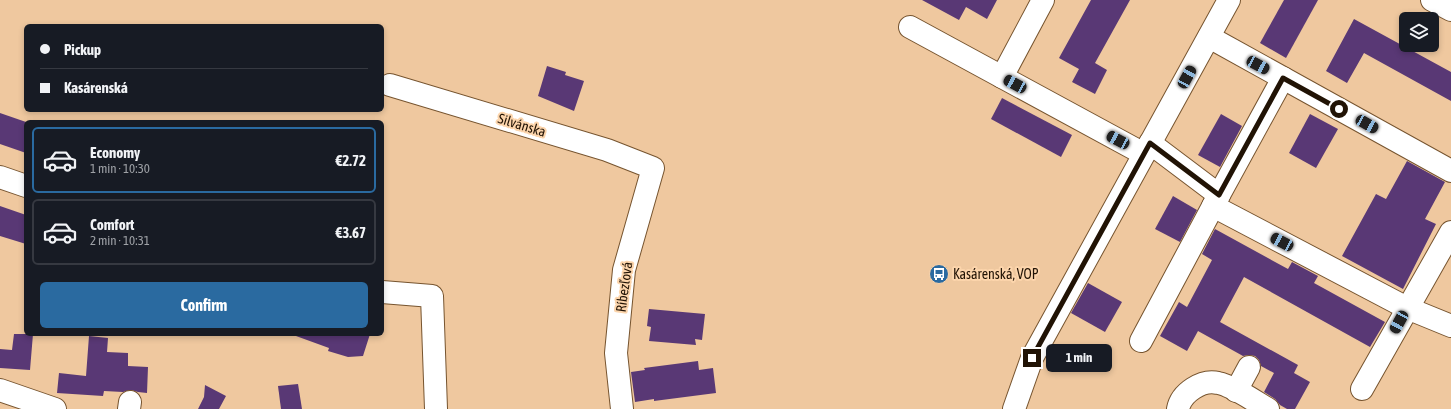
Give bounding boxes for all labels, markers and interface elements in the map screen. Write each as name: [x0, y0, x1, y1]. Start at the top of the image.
map controls: [1399, 12, 1439, 52]
button: layers: [1399, 12, 1439, 52]
text: Pickup: [64, 41, 101, 58]
car: [1245, 54, 1271, 76]
car: [1176, 64, 1198, 90]
car: [1002, 73, 1028, 95]
text: Kasárenská: [64, 79, 128, 96]
route start: [1330, 100, 1348, 118]
street label: Silvánska: [496, 110, 548, 140]
car: [1354, 113, 1380, 135]
car: [1105, 129, 1131, 151]
icon: car: [42, 142, 78, 178]
text: Economy: [90, 144, 140, 161]
text: €2.72: [335, 152, 366, 169]
text: 1 min · 10:30: [90, 161, 150, 176]
icon: car: [42, 214, 78, 250]
text: Comfort: [90, 216, 134, 233]
text: €3.67: [335, 224, 366, 241]
car: [1269, 231, 1295, 253]
text: 2 min · 10:31: [90, 233, 150, 248]
street label: Ríbezľová: [613, 261, 635, 313]
bus stop icon: Kasárenská, VOP: [928, 263, 950, 285]
place label: Kasárenská, VOP: [953, 266, 1039, 282]
button: Confirm: [40, 282, 368, 328]
car: [1388, 309, 1410, 335]
callout: 1 min: [1046, 344, 1112, 372]
route end: [1023, 349, 1041, 367]
text: 1 min: [1066, 350, 1092, 365]

